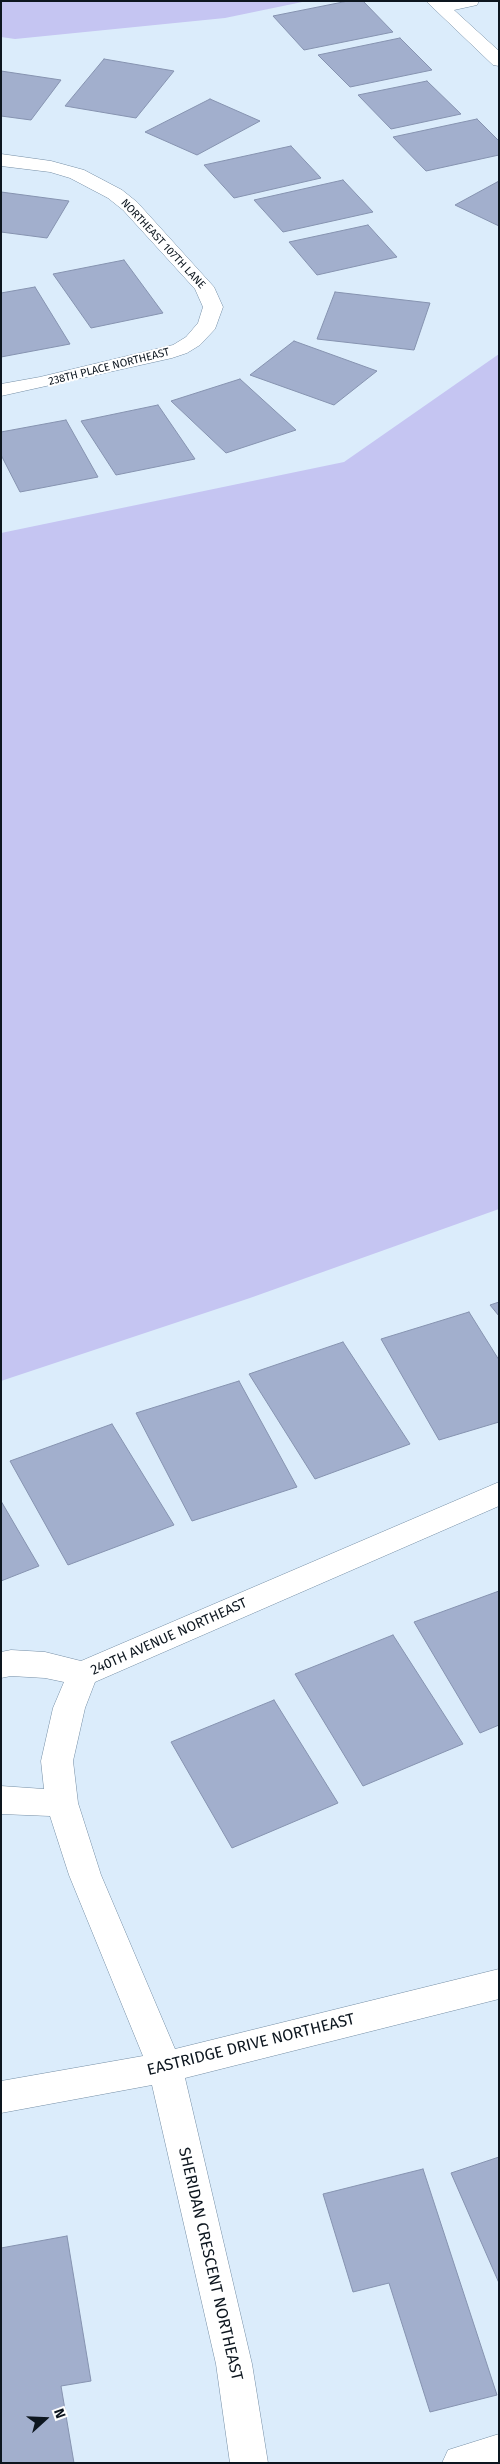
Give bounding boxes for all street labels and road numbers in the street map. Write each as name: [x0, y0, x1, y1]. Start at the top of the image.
street label: NORTHEAST 107TH LANE: [118, 196, 208, 292]
street label: 238TH PLACE NORTHEAST: [47, 346, 171, 388]
street label: 240TH AVENUE NORTHEAST: [88, 1595, 250, 1679]
street label: EASTRIDGE DRIVE NORTHEAST: [145, 2010, 357, 2080]
street label: SHERIDAN CRESCENT NORTHEAST: [174, 2146, 246, 2382]

